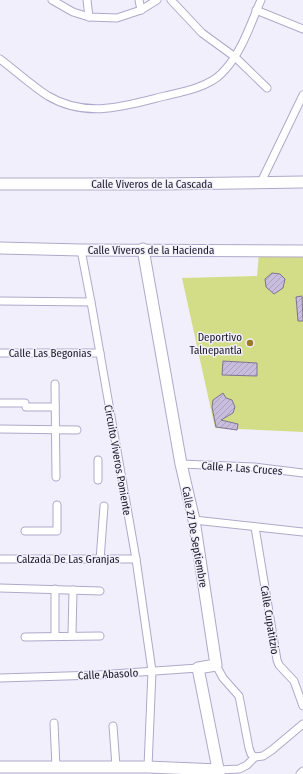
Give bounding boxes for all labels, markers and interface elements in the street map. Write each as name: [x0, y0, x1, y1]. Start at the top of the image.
street label: Calle Viveros de la Cascada: [91, 178, 213, 191]
street label: Calle Viveros de la Hacienda: [88, 244, 214, 257]
place label: Deportivo Talnepantla: [189, 331, 242, 357]
marker: Deportivo Talnepantla: [245, 338, 255, 348]
street label: Calle Las Begonias: [9, 347, 92, 360]
street label: Circuito Viveros Poniente: [101, 404, 134, 516]
street label: Calle P. Las Cruces: [201, 459, 283, 478]
street label: Calle 27 De Septiembre: [179, 485, 210, 589]
street label: Calzada De Las Granjas: [17, 553, 120, 566]
street label: Calle Cupatitzio: [258, 585, 281, 656]
street label: Calle Abasolo: [77, 666, 139, 683]

